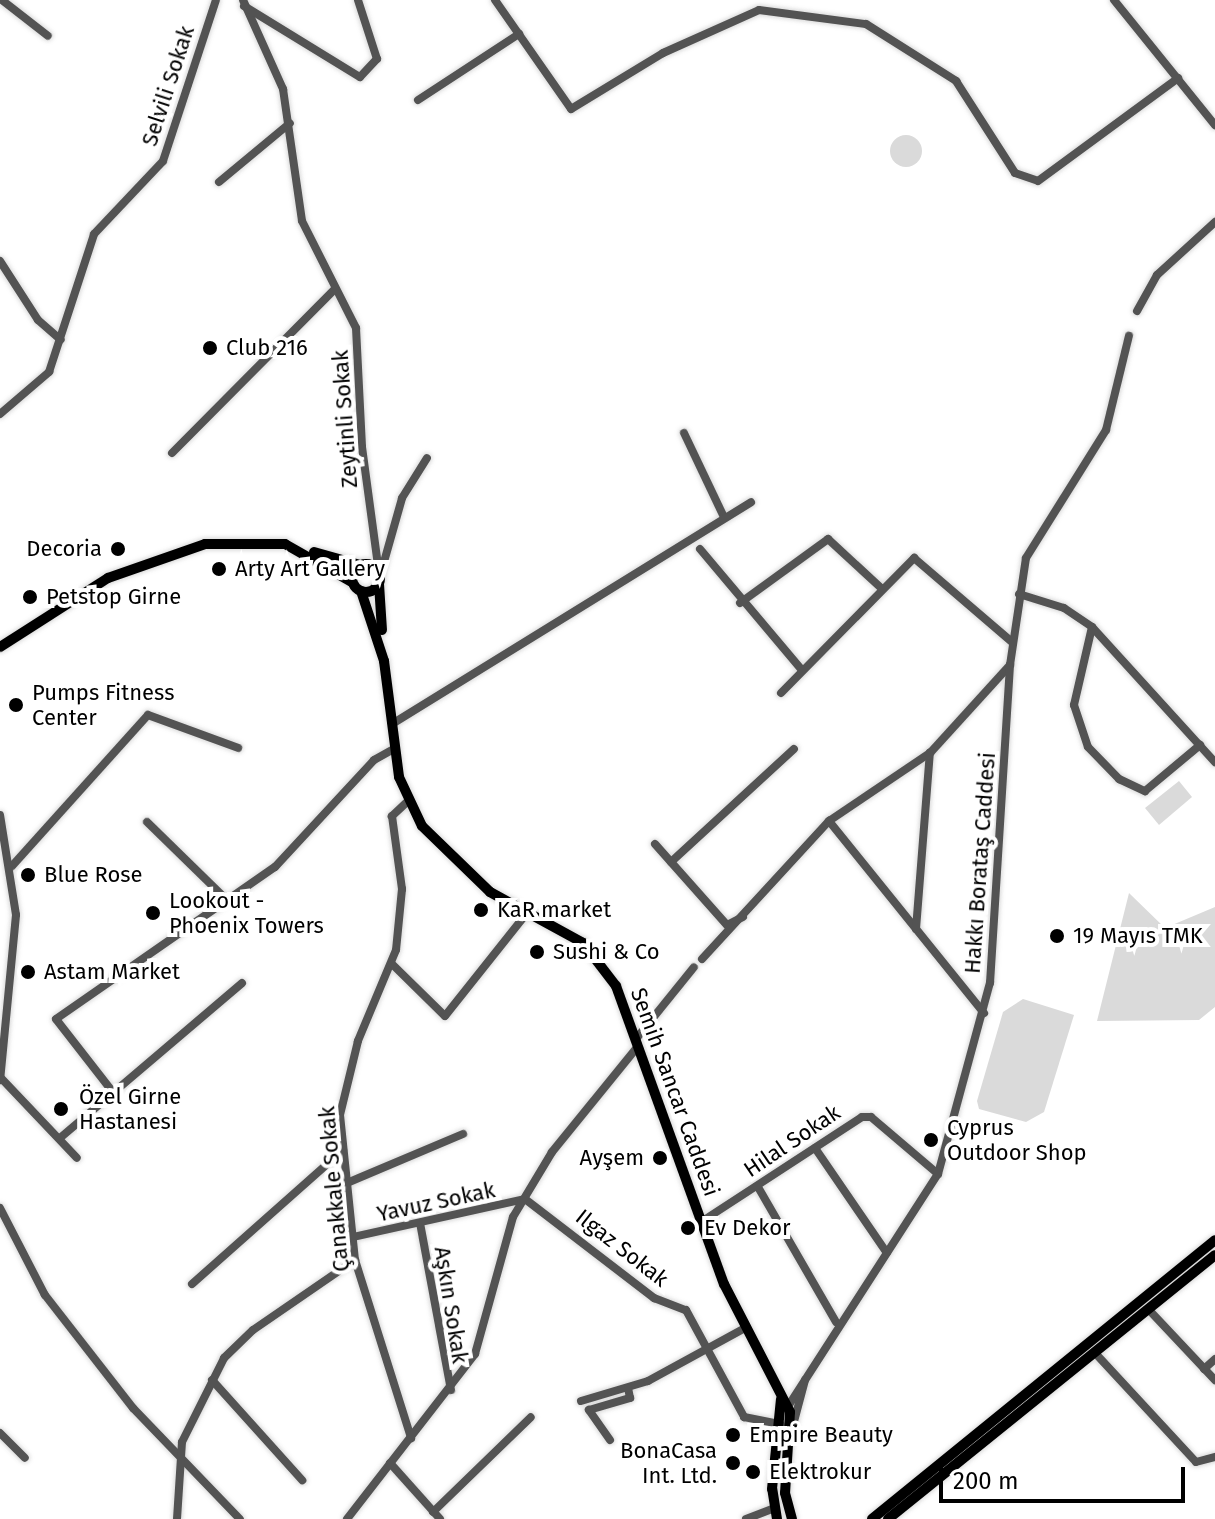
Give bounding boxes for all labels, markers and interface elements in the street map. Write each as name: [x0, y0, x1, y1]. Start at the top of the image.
street label: Selvili Sokak: [136, 23, 200, 149]
place label: Club 216: [226, 335, 308, 361]
marker: Club 216: [201, 339, 219, 357]
street label: Zeytinli Sokak: [327, 349, 363, 489]
place label: Decoria: [26, 536, 102, 562]
marker: Decoria: [109, 540, 127, 558]
place label: Arty Art Gallery: [235, 556, 385, 582]
marker: Arty Art Gallery: [210, 560, 228, 578]
place label: Petstop Girne: [46, 584, 181, 610]
marker: Petstop Girne: [21, 588, 39, 606]
place label: Pumps Fitness Center: [32, 679, 174, 730]
marker: Pumps Fitness Center: [7, 696, 25, 714]
street label: Hakkı Borataş Caddesi: [959, 751, 1001, 975]
place label: Blue Rose: [44, 862, 143, 888]
marker: Blue Rose: [19, 866, 37, 884]
place label: Lookout - Phoenix Towers: [169, 887, 324, 938]
place label: KaR market: [497, 897, 611, 923]
marker: KaR market: [472, 901, 490, 919]
marker: Lookout - Phoenix Towers: [144, 904, 162, 922]
place label: 19 Mayıs TMK: [1073, 923, 1203, 949]
marker: 19 Mayıs TMK: [1048, 927, 1066, 945]
place label: Sushi & Co: [553, 939, 660, 965]
marker: Sushi & Co: [528, 943, 546, 961]
place label: Astam Market: [44, 959, 180, 985]
marker: Astam Market: [19, 963, 37, 981]
street label: Semih Sancar Caddesi: [625, 984, 725, 1200]
place label: Özel Girne Hastanesi: [79, 1083, 181, 1134]
marker: Özel Girne Hastanesi: [50, 1098, 72, 1120]
street label: Hilal Sokak: [739, 1099, 845, 1183]
street label: Çanakkale Sokak: [314, 1105, 354, 1273]
place label: Cyprus Outdoor Shop: [947, 1114, 1087, 1166]
marker: Cyprus Outdoor Shop: [922, 1131, 940, 1149]
place label: Ayşem: [580, 1145, 644, 1171]
marker: Ayşem: [651, 1149, 669, 1167]
street label: Yavuz Sokak: [375, 1177, 497, 1227]
street label: Ilgaz Sokak: [570, 1204, 674, 1292]
place label: Ev Dekor: [704, 1215, 791, 1241]
marker: Ev Dekor: [679, 1219, 697, 1237]
street label: Aşkın Sokak: [429, 1245, 473, 1365]
place label: Empire Beauty: [749, 1422, 893, 1448]
marker: Empire Beauty: [724, 1426, 742, 1444]
place label: BonaCasa Int. Ltd.: [620, 1437, 717, 1488]
scale bar: [943, 1451, 1189, 1501]
marker: BonaCasa Int. Ltd.: [724, 1454, 742, 1472]
place label: Elektrokur: [769, 1459, 871, 1485]
marker: Elektrokur: [744, 1463, 762, 1481]
text: 200 m: [953, 1467, 1019, 1495]

